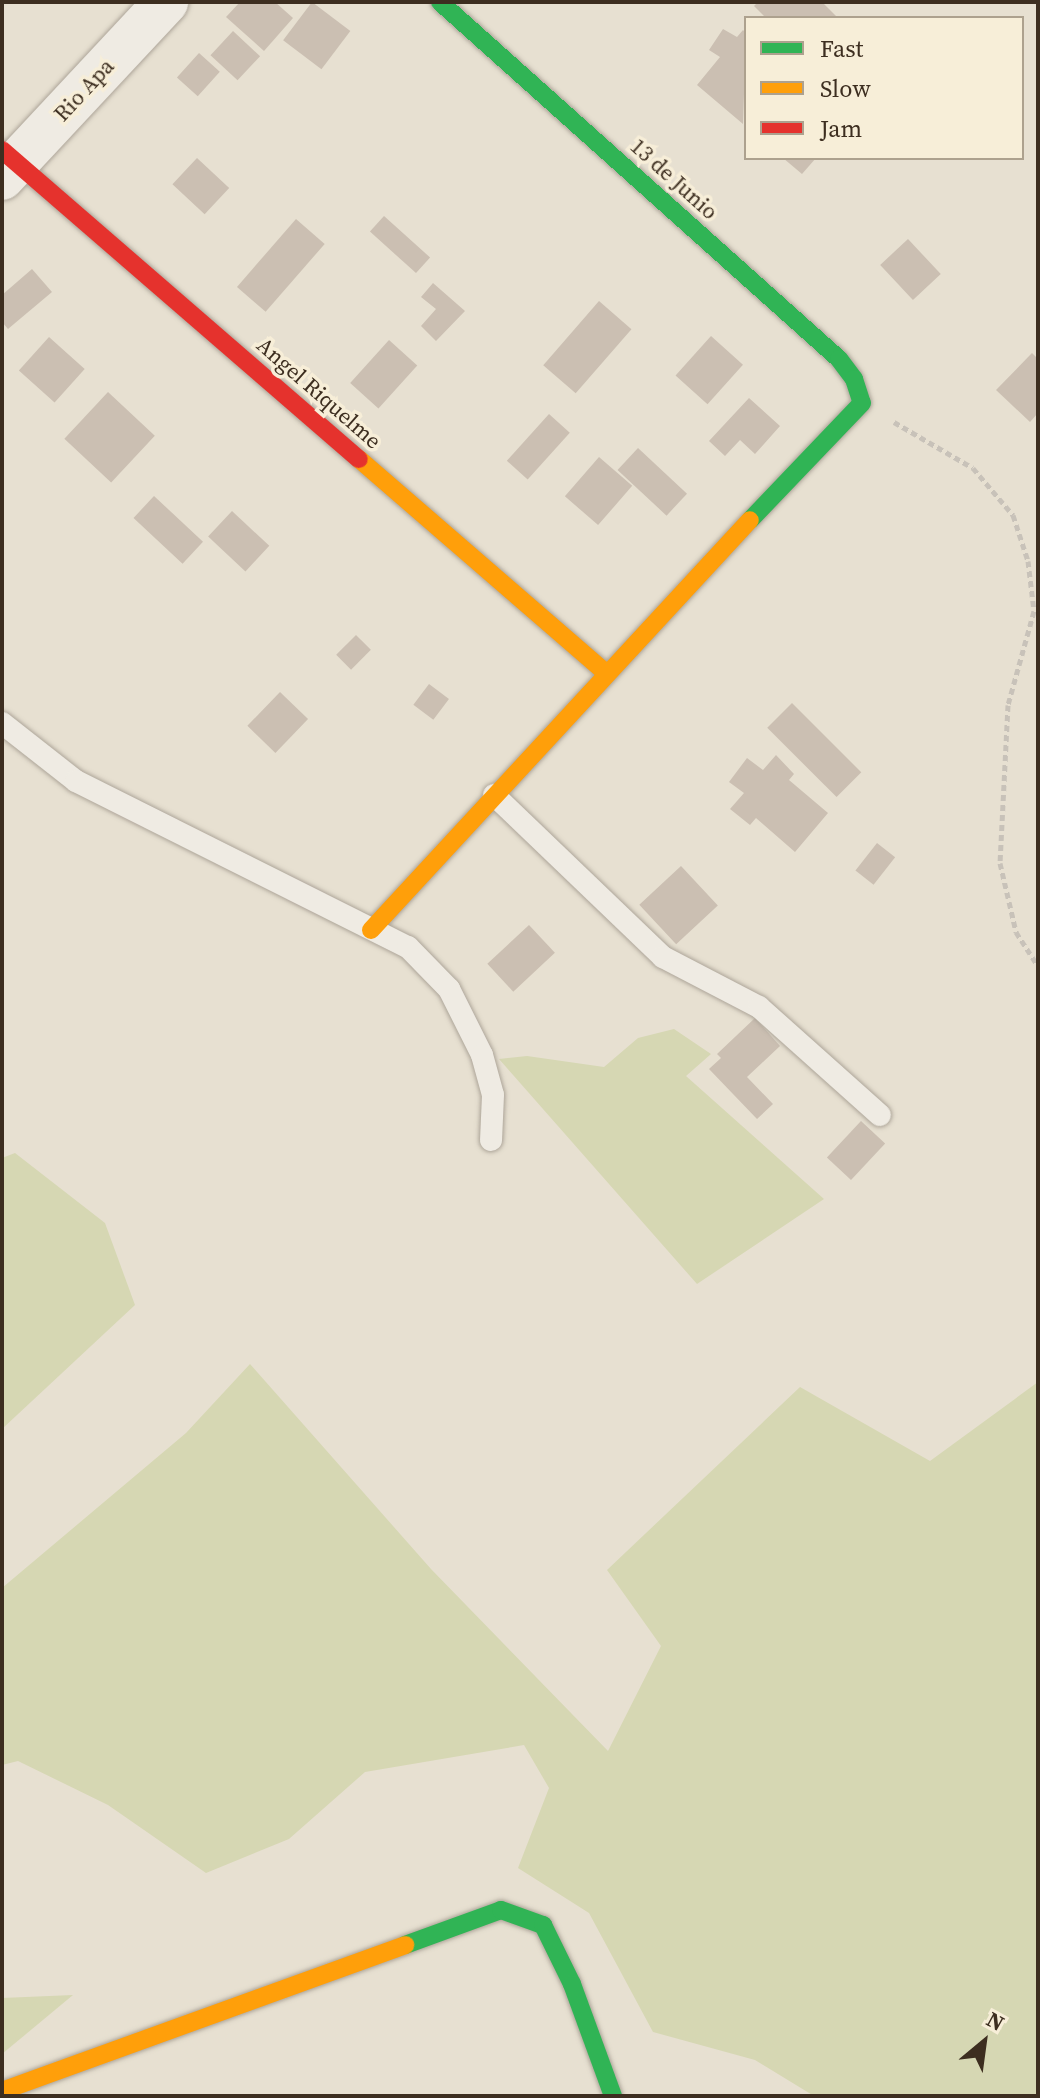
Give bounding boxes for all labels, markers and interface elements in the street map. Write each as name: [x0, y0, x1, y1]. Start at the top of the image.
legend: [744, 16, 1024, 160]
text: Fast: [820, 32, 863, 65]
street label: Rio Apa: [48, 53, 120, 127]
text: Slow: [820, 72, 871, 105]
text: Jam: [820, 112, 862, 145]
street label: 13 de Junio: [625, 133, 723, 225]
street label: Angel Riquelme: [251, 332, 387, 454]
north arrow: [944, 2002, 1024, 2082]
text: N: [981, 2004, 1010, 2038]

